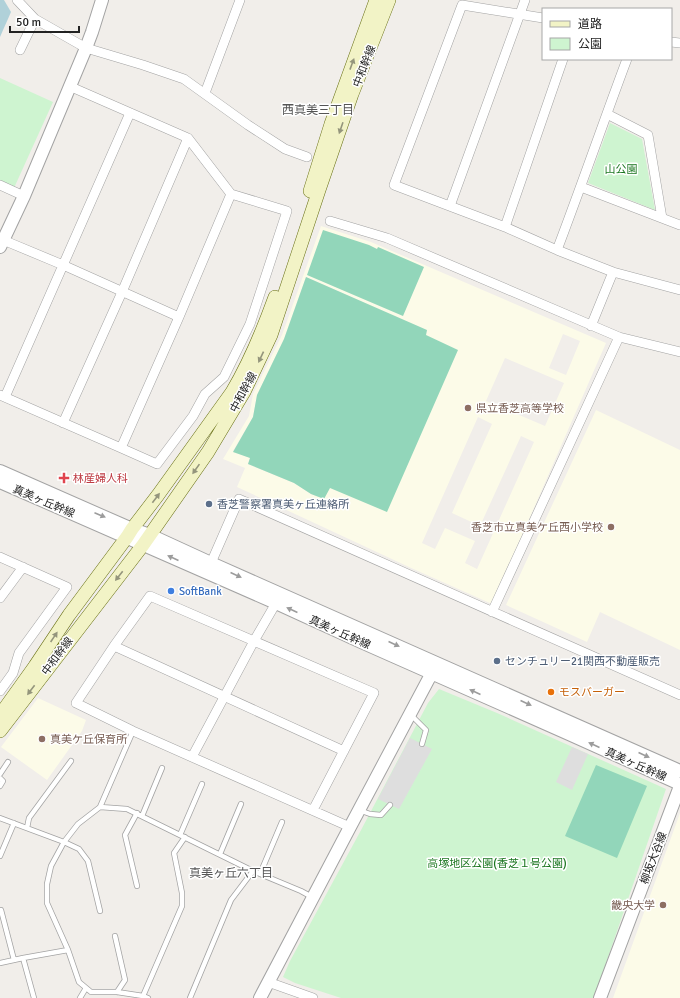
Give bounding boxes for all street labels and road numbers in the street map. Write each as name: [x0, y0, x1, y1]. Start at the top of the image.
street label: 中和幹線: [351, 43, 378, 89]
street label: 中和幹線: [227, 370, 260, 415]
street label: 真美ヶ丘幹線: [11, 483, 77, 520]
street label: 真美ヶ丘幹線: [307, 613, 373, 652]
street label: 中和幹線: [39, 635, 76, 678]
street label: 真美ヶ丘幹線: [603, 745, 669, 784]
street label: 柳坂大谷線: [638, 830, 669, 886]

